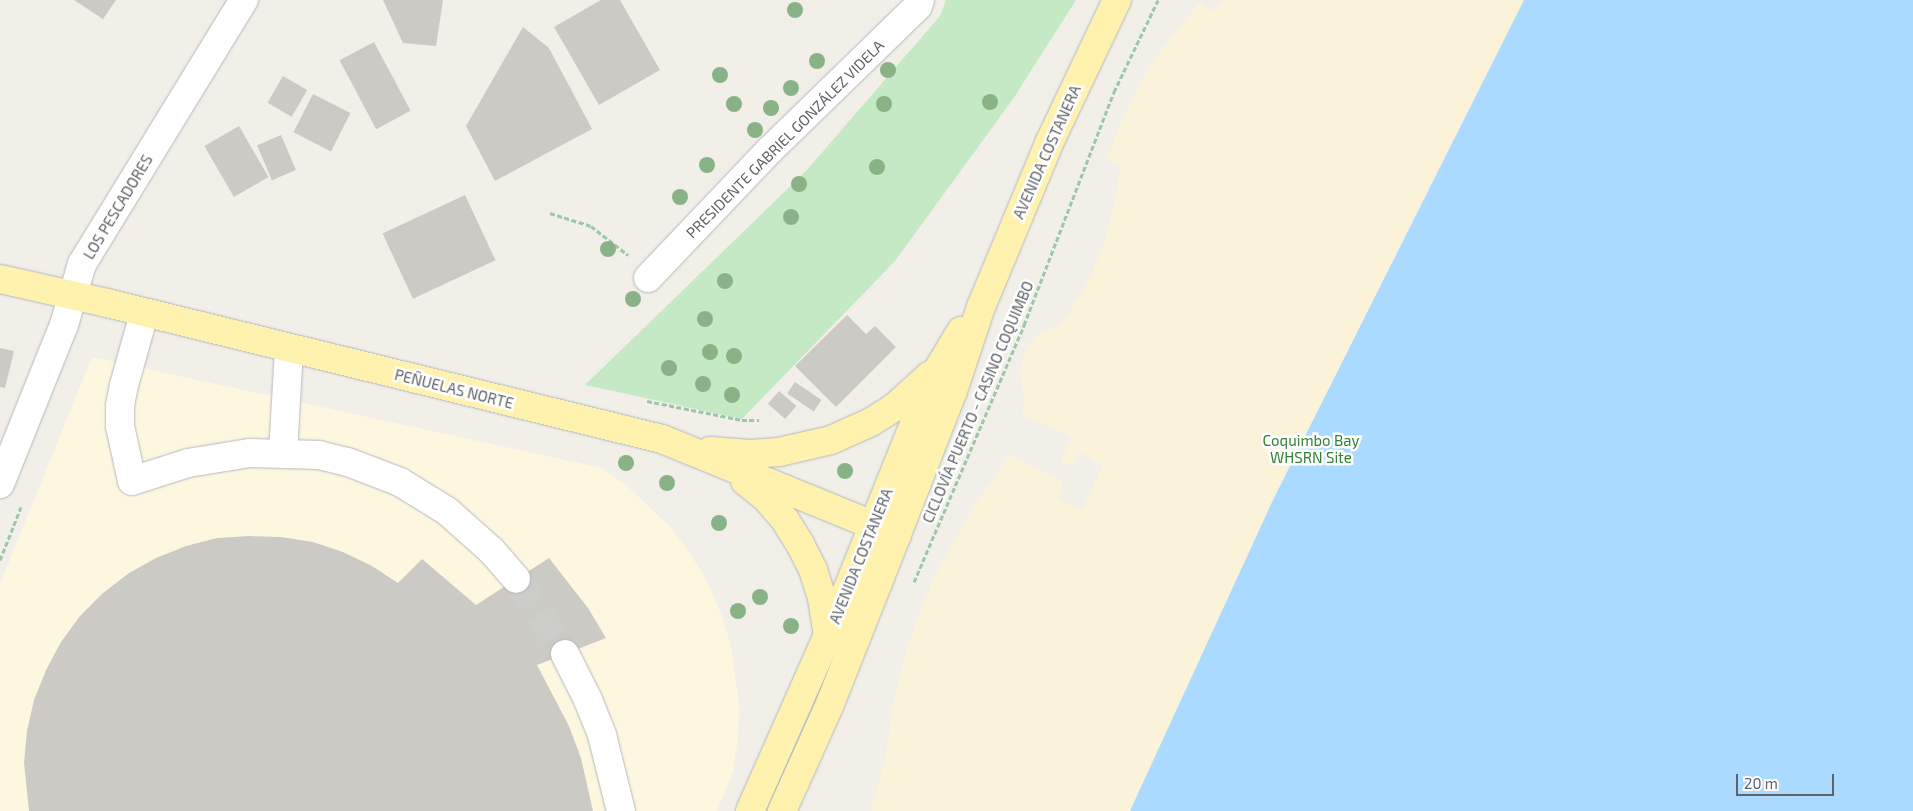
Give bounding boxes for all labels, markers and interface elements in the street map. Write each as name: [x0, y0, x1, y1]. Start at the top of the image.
street label: PRESIDENTE GABRIEL GONZÁLEZ VIDELA: [682, 36, 888, 242]
street label: AVENIDA COSTANERA: [1009, 82, 1085, 222]
street label: LOS PESCADORES: [80, 151, 156, 263]
street label: CICLOVÍA PUERTO - CASINO COQUIMBO: [919, 278, 1037, 526]
street label: PEÑUELAS NORTE: [393, 366, 515, 412]
park label: Coquimbo Bay WHSRN Site: [1263, 431, 1359, 466]
street label: AVENIDA COSTANERA: [825, 485, 897, 627]
scale bar: [1738, 764, 1836, 796]
text: 20 m: [1744, 774, 1778, 792]

